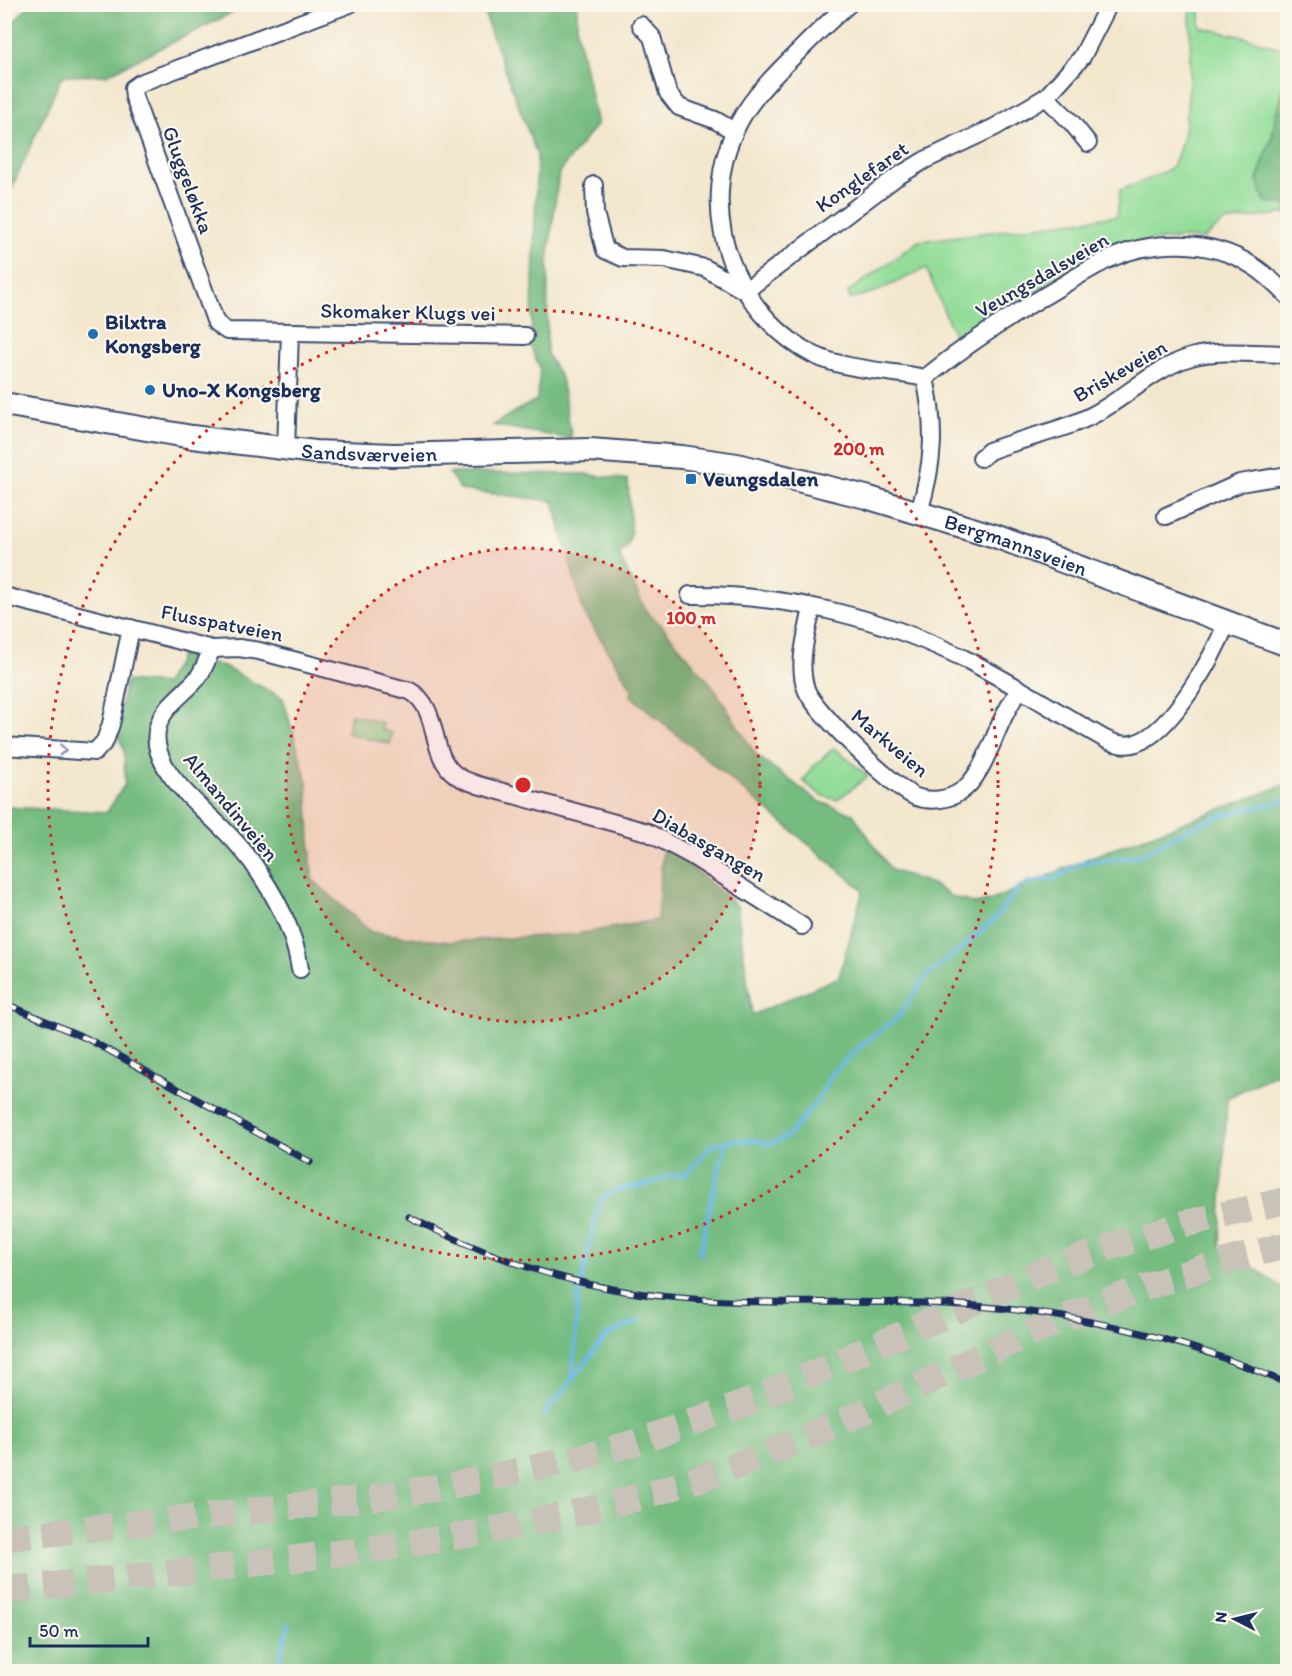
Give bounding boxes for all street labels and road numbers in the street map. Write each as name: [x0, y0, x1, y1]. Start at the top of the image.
street label: Gluggeløkka: [157, 123, 220, 237]
street label: Konglefaret: [811, 136, 913, 218]
street label: Veungsdalsveien: [971, 226, 1113, 323]
street label: Skomaker Klugs vei: [320, 297, 496, 326]
street label: Briskeveien: [1069, 334, 1171, 407]
street label: Sandsværveien: [300, 437, 438, 467]
street label: Bergmannsveien: [942, 508, 1091, 581]
street label: Flusspatveien: [159, 598, 285, 647]
street label: Markveien: [847, 703, 934, 782]
street label: Almandinveien: [179, 747, 284, 866]
street label: Diabasgangen: [648, 802, 771, 887]

